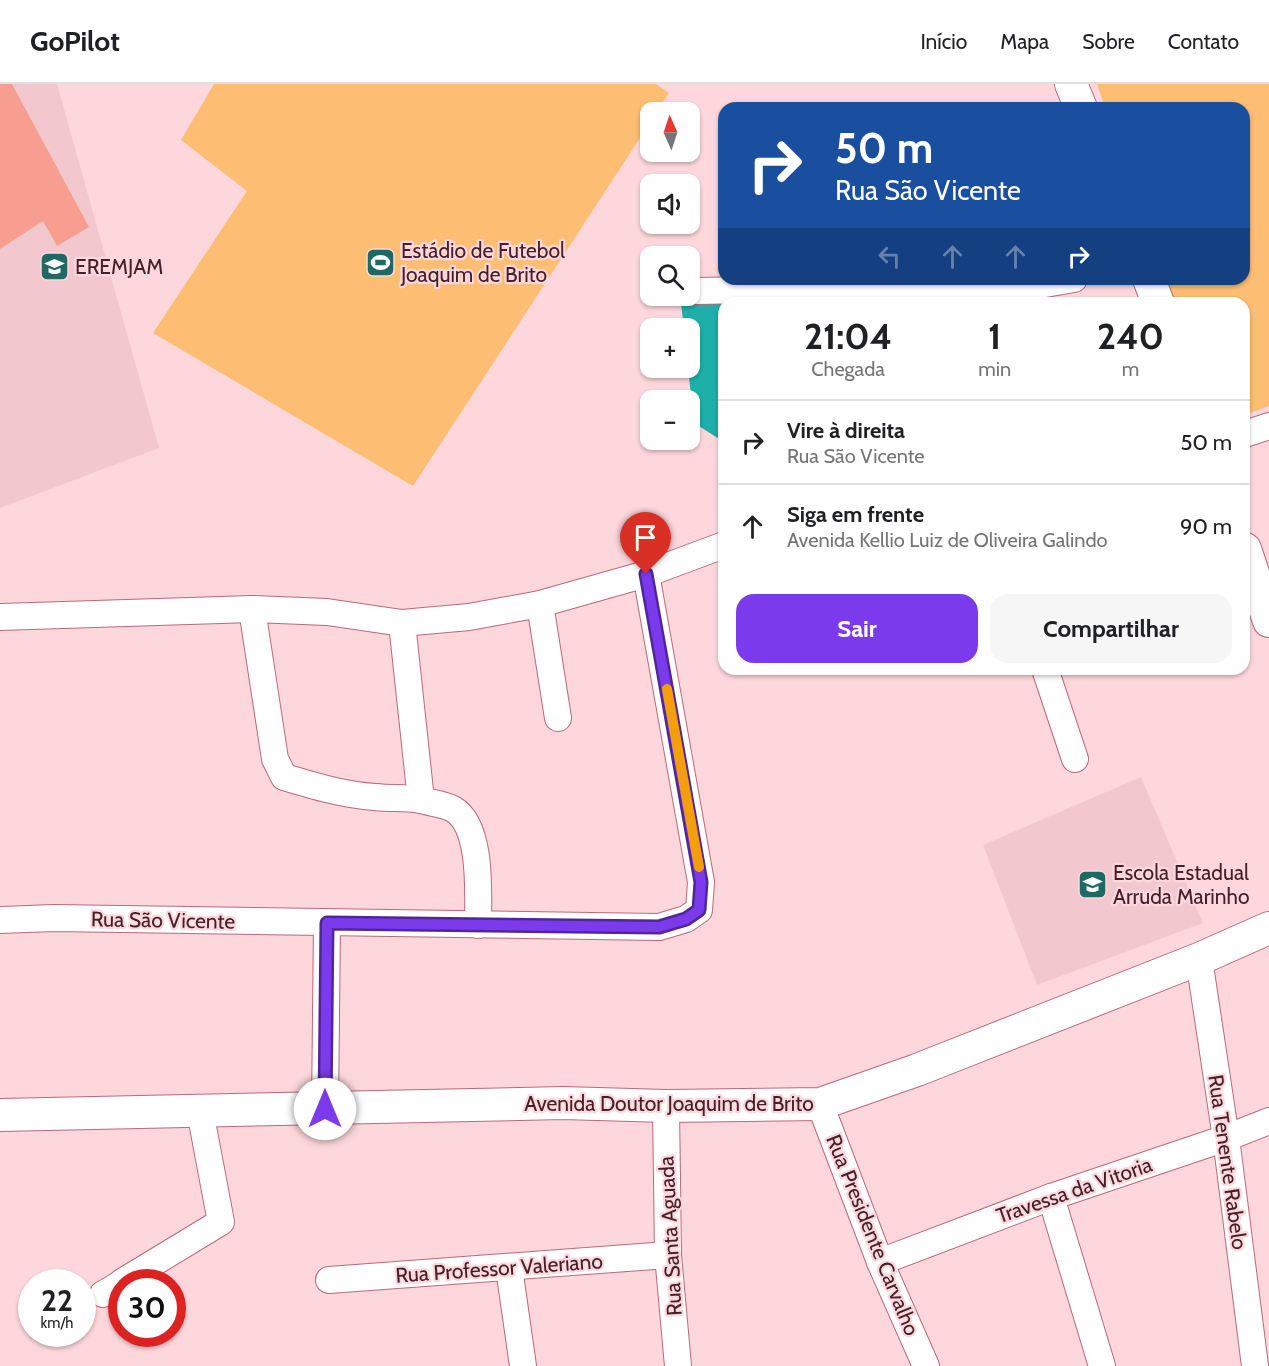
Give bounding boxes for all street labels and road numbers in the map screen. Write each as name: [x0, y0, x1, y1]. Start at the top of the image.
street label: Rua São Vicente: [91, 906, 236, 934]
street label: Rua Tenente Rabelo: [1203, 1073, 1253, 1251]
street label: Avenida Doutor Joaquim de Brito: [524, 1091, 814, 1116]
street label: Rua Presidente Carvalho: [821, 1131, 925, 1339]
street label: Travessa da Vitoria: [993, 1152, 1155, 1228]
street label: Rua Santa Aguada: [653, 1155, 687, 1317]
street label: Rua Professor Valeriano: [394, 1248, 604, 1288]

